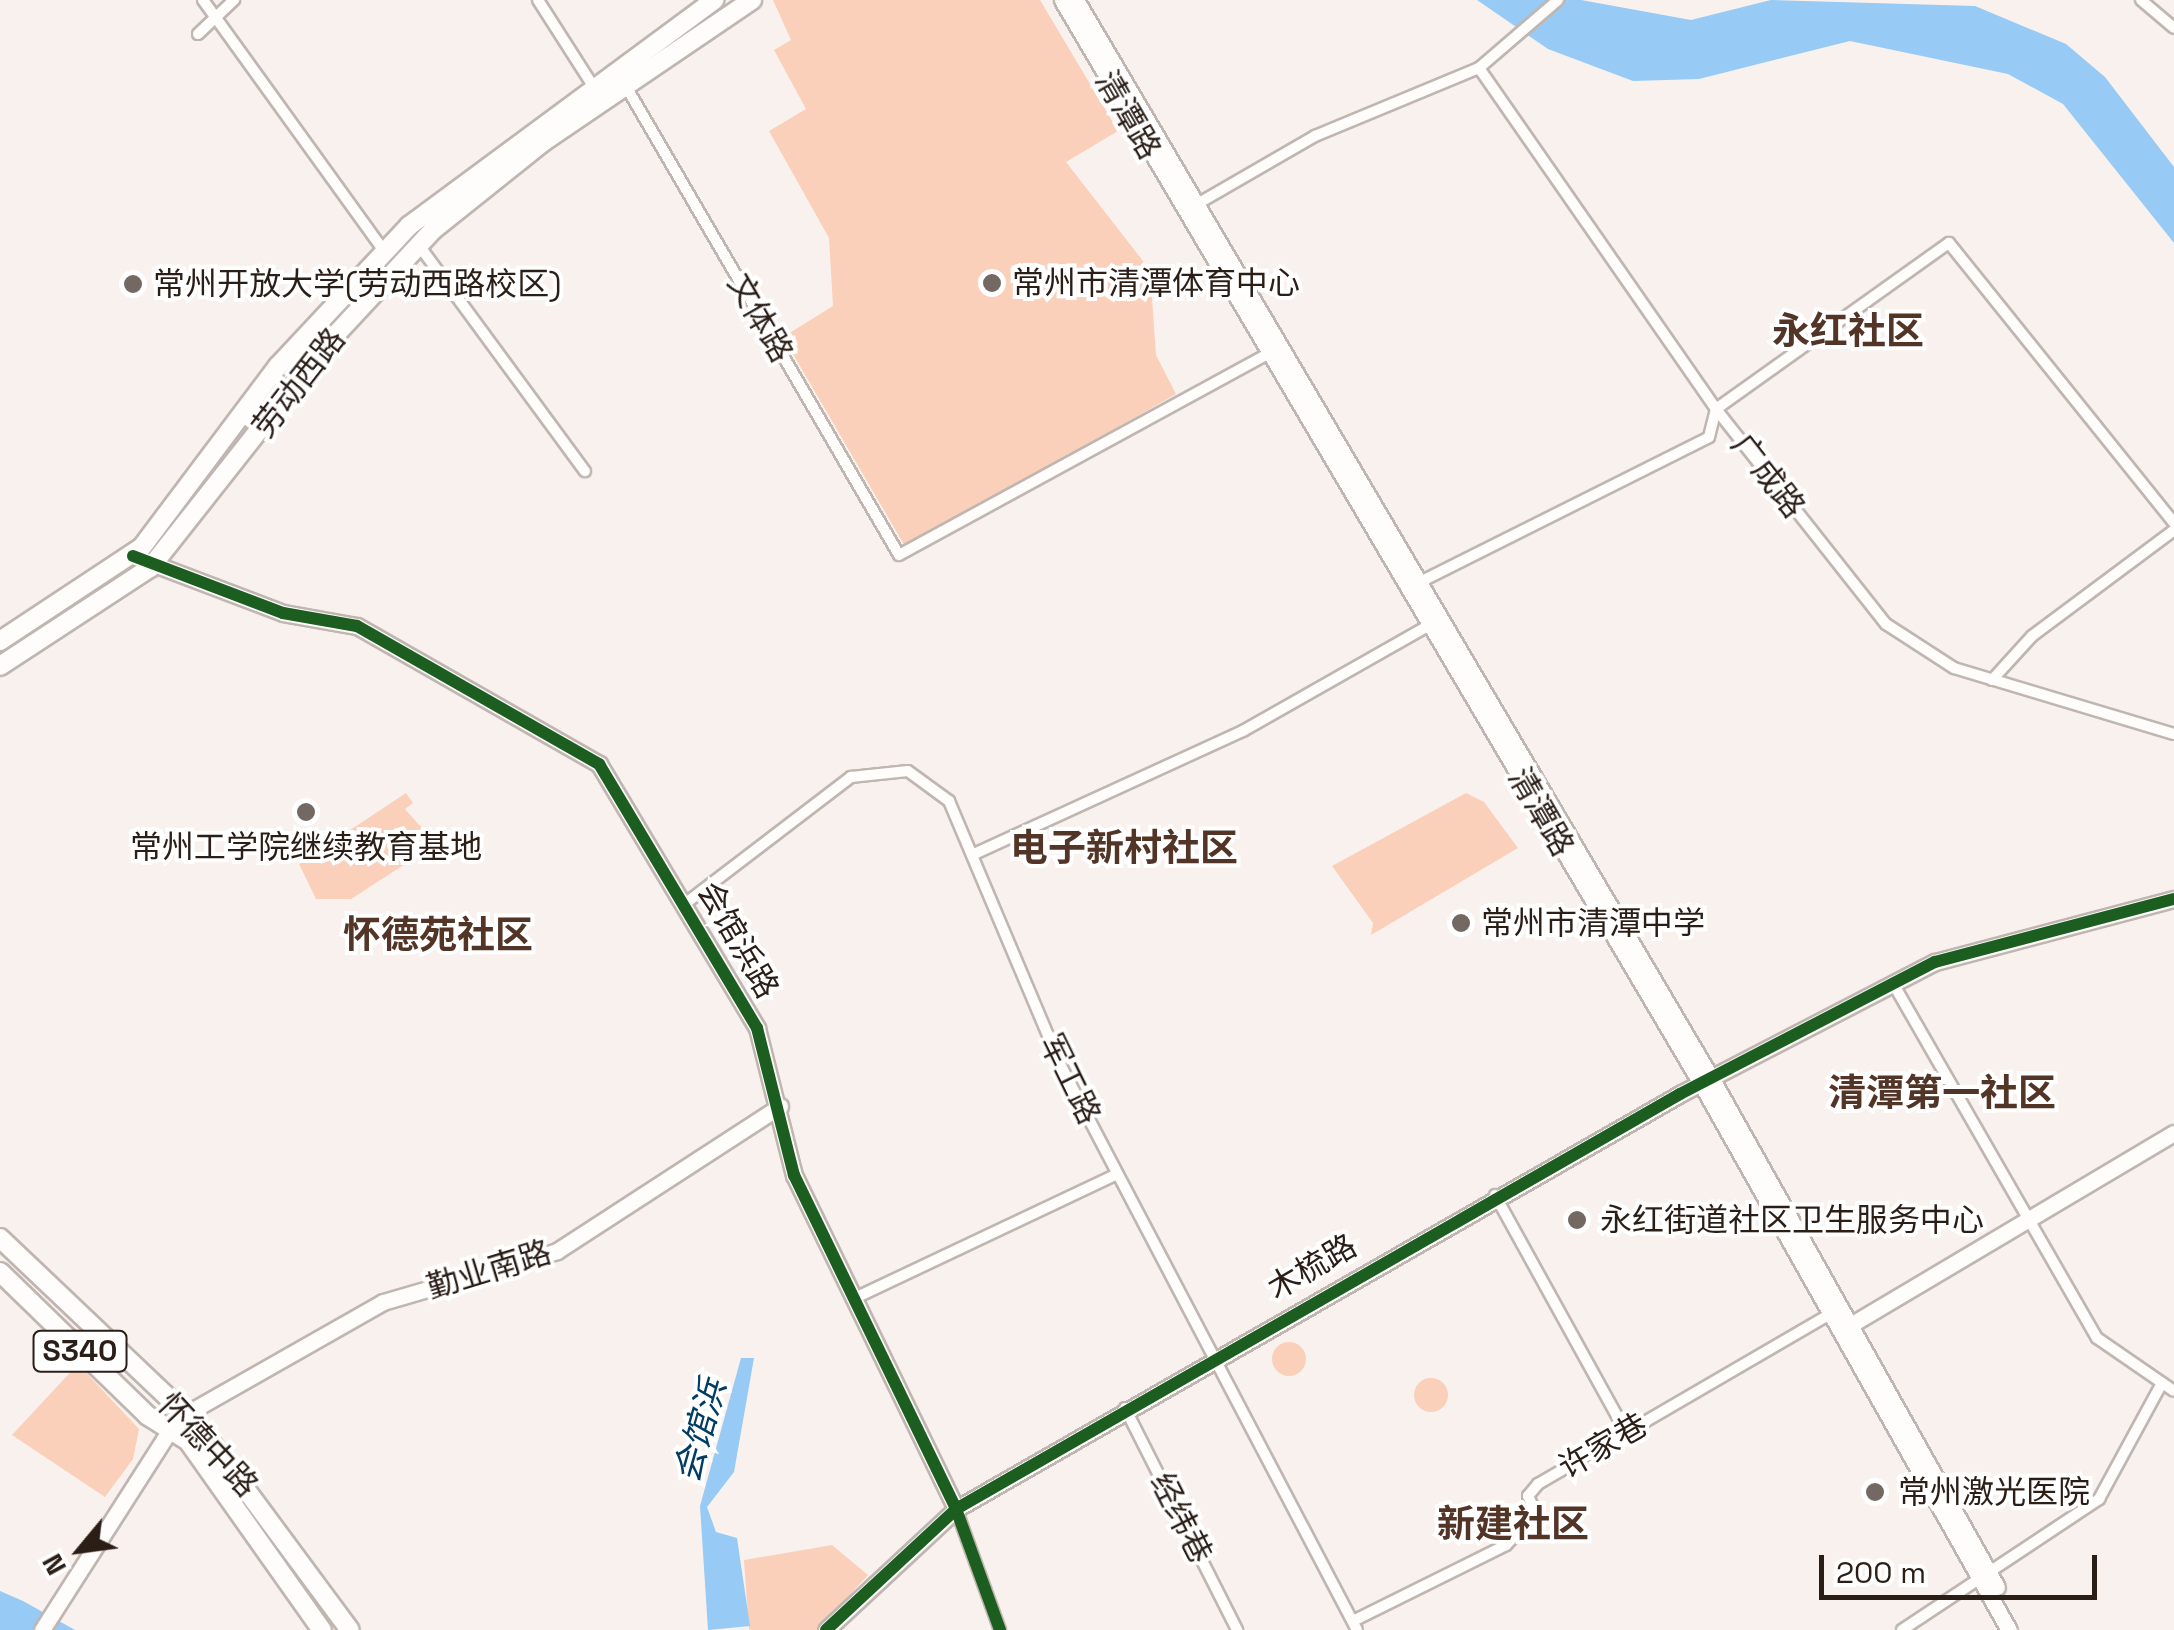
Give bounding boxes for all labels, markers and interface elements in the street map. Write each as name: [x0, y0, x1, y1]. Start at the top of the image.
street label: 清潭路: [1087, 64, 1169, 166]
place label: 常州市清潭体育中心: [1012, 264, 1300, 302]
place label: 常州开放大学(劳动西路校区): [153, 265, 561, 303]
street label: 文体路: [719, 267, 801, 369]
marker: 常州市清潭体育中心: [981, 272, 1003, 294]
marker: 常州开放大学(劳动西路校区): [122, 273, 144, 295]
district label: 永红社区: [1772, 309, 1924, 355]
street label: 劳动西路: [244, 321, 354, 445]
street label: 广成路: [1723, 426, 1813, 526]
street label: 清潭路: [1500, 761, 1582, 863]
marker: 常州工学院继续教育基地: [295, 801, 317, 823]
district label: 电子新村社区: [1010, 826, 1238, 872]
place label: 常州工学院继续教育基地: [130, 828, 482, 866]
street label: 会馆浜路: [689, 875, 787, 1005]
place label: 常州市清潭中学: [1481, 904, 1705, 942]
marker: 常州市清潭中学: [1450, 912, 1472, 934]
district label: 怀德苑社区: [343, 913, 533, 959]
street label: 军工路: [1032, 1027, 1108, 1131]
district label: 清潭第一社区: [1828, 1071, 2056, 1117]
place label: 永红街道社区卫生服务中心: [1600, 1201, 1984, 1239]
marker: 永红街道社区卫生服务中心: [1564, 1207, 1590, 1233]
street label: 木梳路: [1261, 1226, 1363, 1308]
street label: 勤业南路: [422, 1233, 556, 1307]
road number: S340: [32, 1326, 128, 1376]
water label: 会馆浜: [665, 1375, 735, 1487]
street label: 怀德中路: [150, 1385, 266, 1505]
street label: 许家巷: [1552, 1405, 1654, 1487]
street label: 经纬巷: [1142, 1467, 1220, 1569]
place label: 常州激光医院: [1898, 1473, 2090, 1511]
marker: 常州激光医院: [1862, 1479, 1888, 1505]
north arrow: [30, 1500, 130, 1600]
district label: 新建社区: [1437, 1502, 1589, 1548]
scale bar: [1824, 1535, 2102, 1597]
text: N: [33, 1548, 74, 1581]
text: 200 m: [1836, 1553, 1926, 1592]

